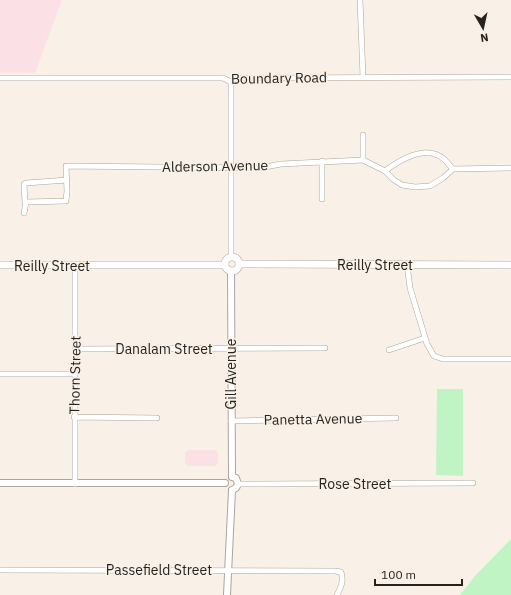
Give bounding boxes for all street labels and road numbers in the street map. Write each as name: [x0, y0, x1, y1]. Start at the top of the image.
street label: Boundary Road: [231, 68, 327, 88]
street label: Alderson Avenue: [162, 156, 269, 176]
street label: Reilly Street: [337, 256, 413, 274]
street label: Reilly Street: [14, 257, 90, 275]
street label: Thorn Street: [65, 335, 85, 414]
street label: Gill Avenue: [222, 338, 240, 409]
street label: Danalam Street: [115, 340, 213, 358]
street label: Panetta Avenue: [264, 409, 363, 429]
street label: Rose Street: [319, 475, 391, 493]
street label: Passefield Street: [106, 561, 212, 579]

